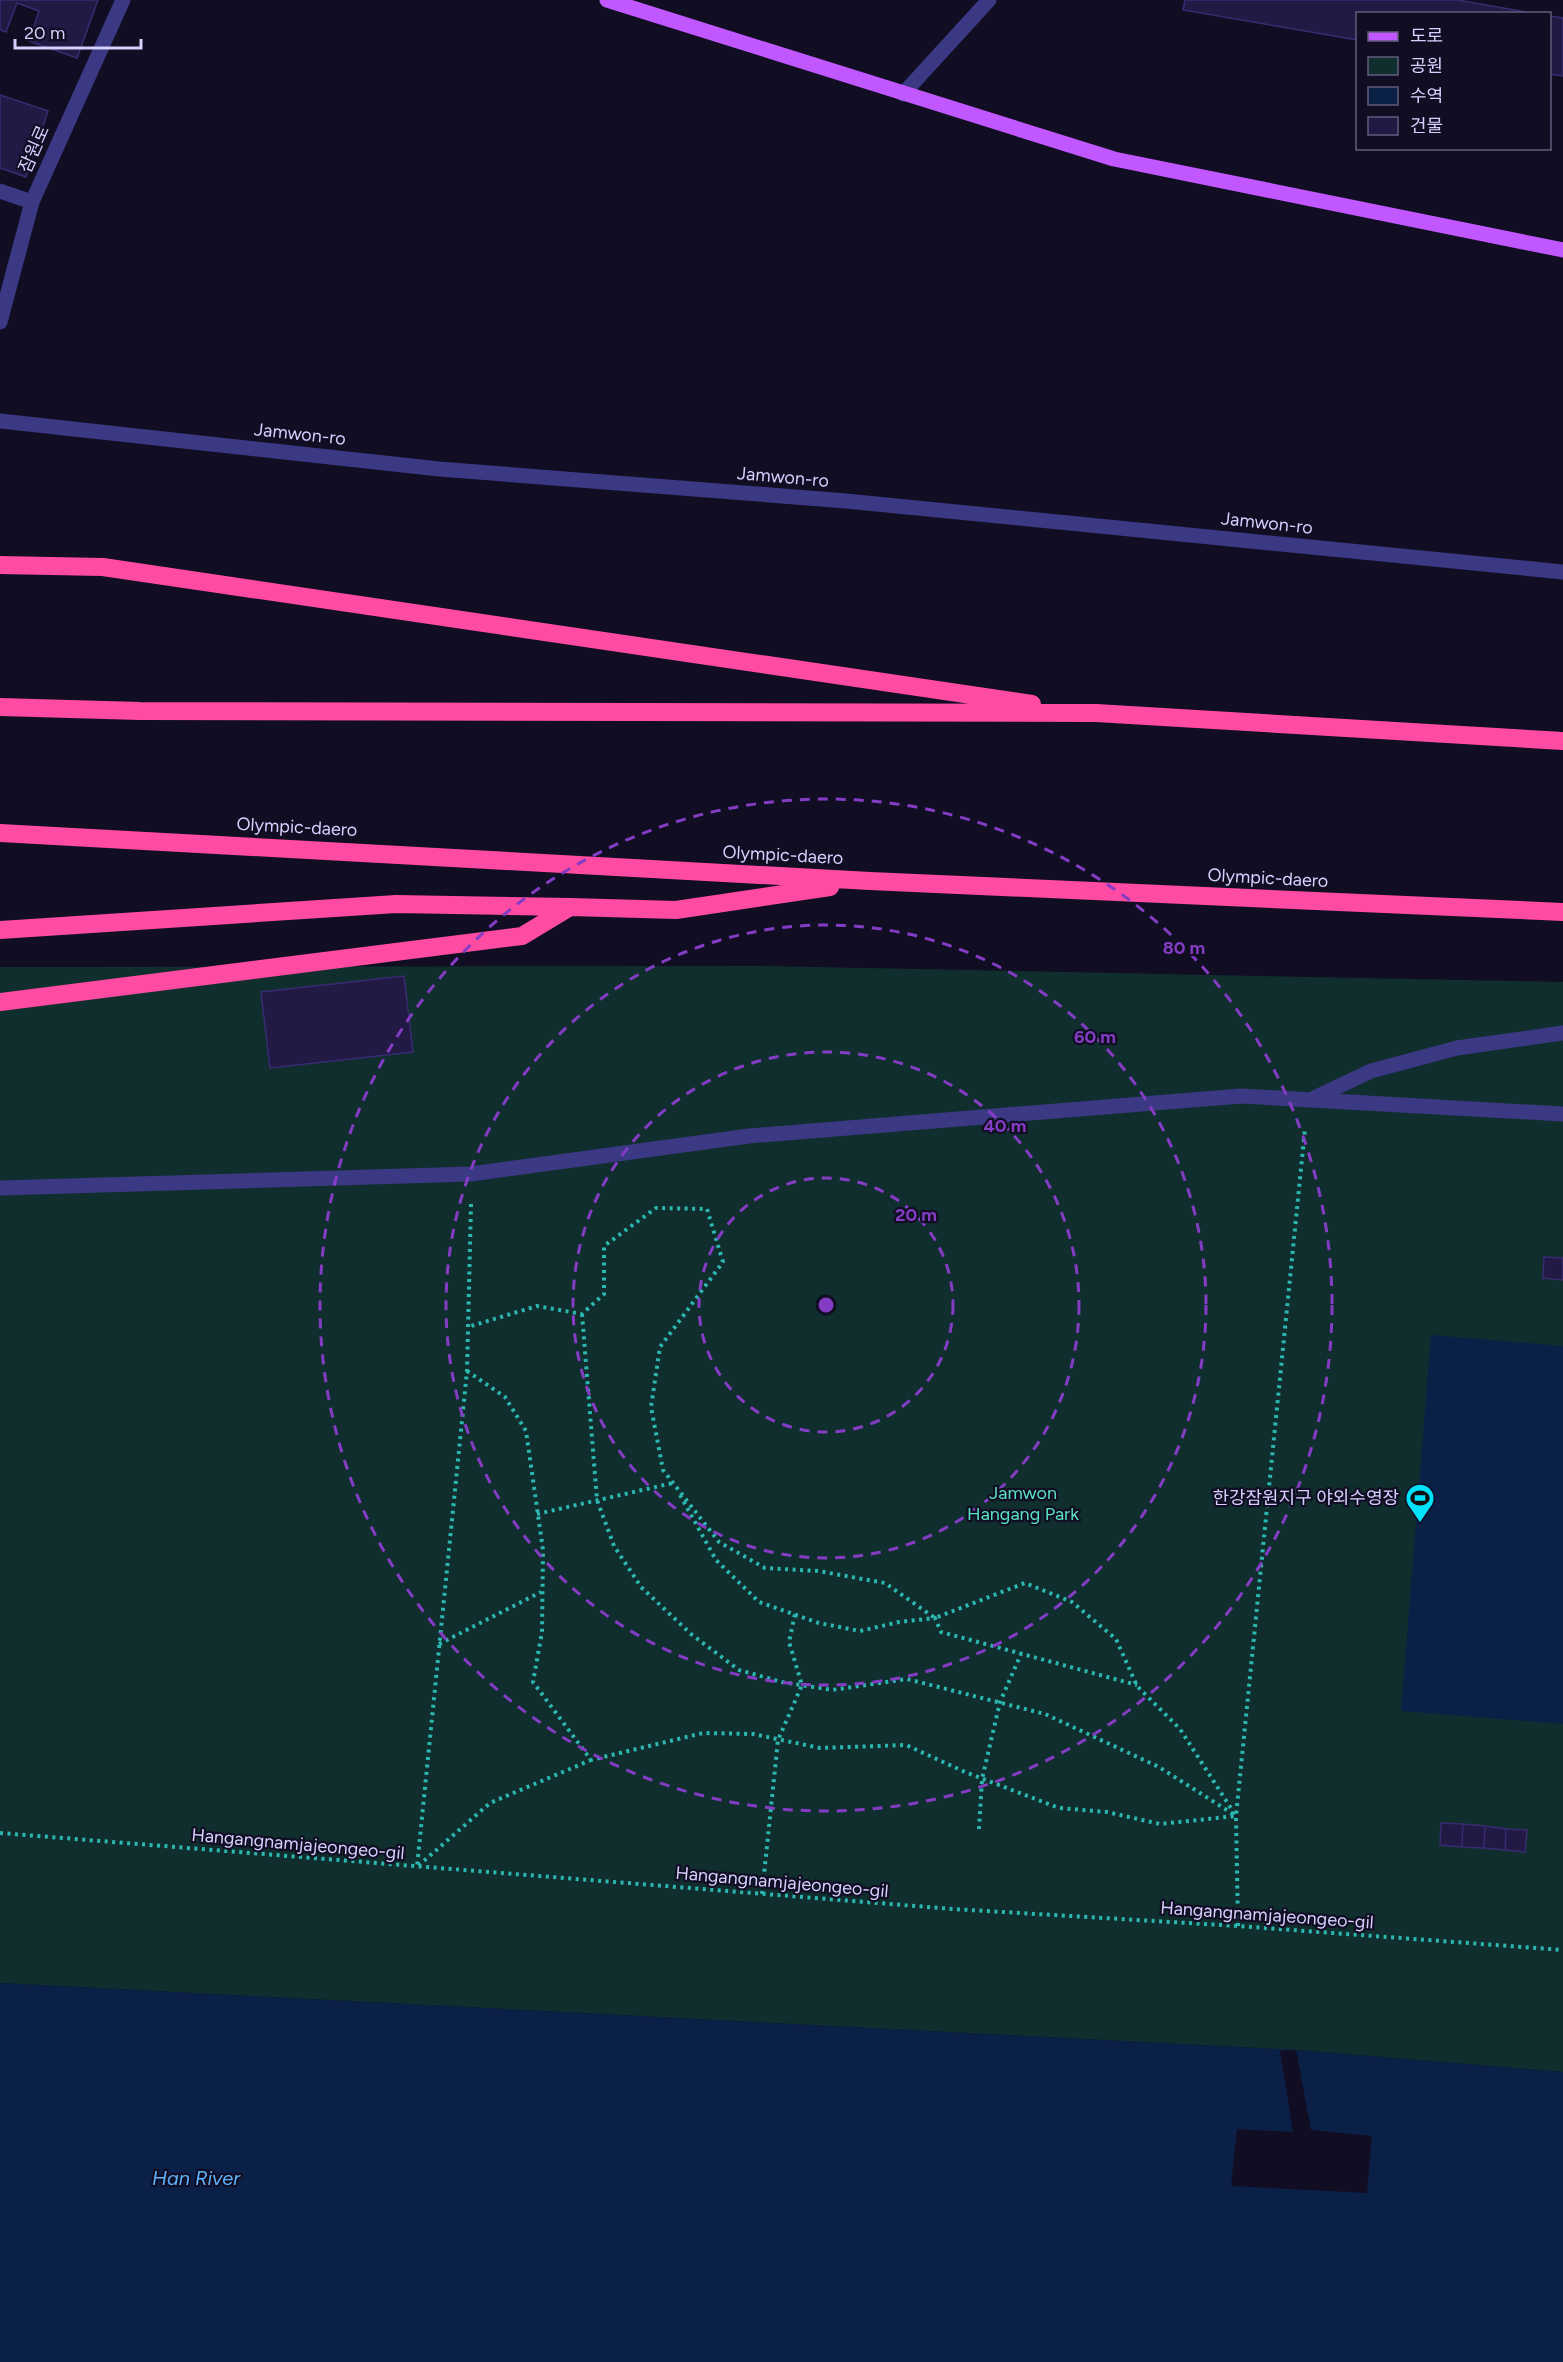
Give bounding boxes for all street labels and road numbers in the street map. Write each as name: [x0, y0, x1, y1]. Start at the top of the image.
street label: 잠원로: [14, 122, 54, 176]
street label: Jamwon-ro: [253, 418, 347, 450]
street label: Jamwon-ro: [736, 462, 830, 492]
street label: Jamwon-ro: [1220, 507, 1314, 539]
street label: Olympic-daero: [236, 813, 358, 841]
street label: Olympic-daero: [722, 841, 844, 869]
street label: Olympic-daero: [1207, 864, 1329, 892]
street label: Hangangnamjajeongeo-gil: [191, 1824, 405, 1864]
street label: Hangangnamjajeongeo-gil: [675, 1862, 889, 1902]
street label: Hangangnamjajeongeo-gil: [1160, 1897, 1374, 1933]

